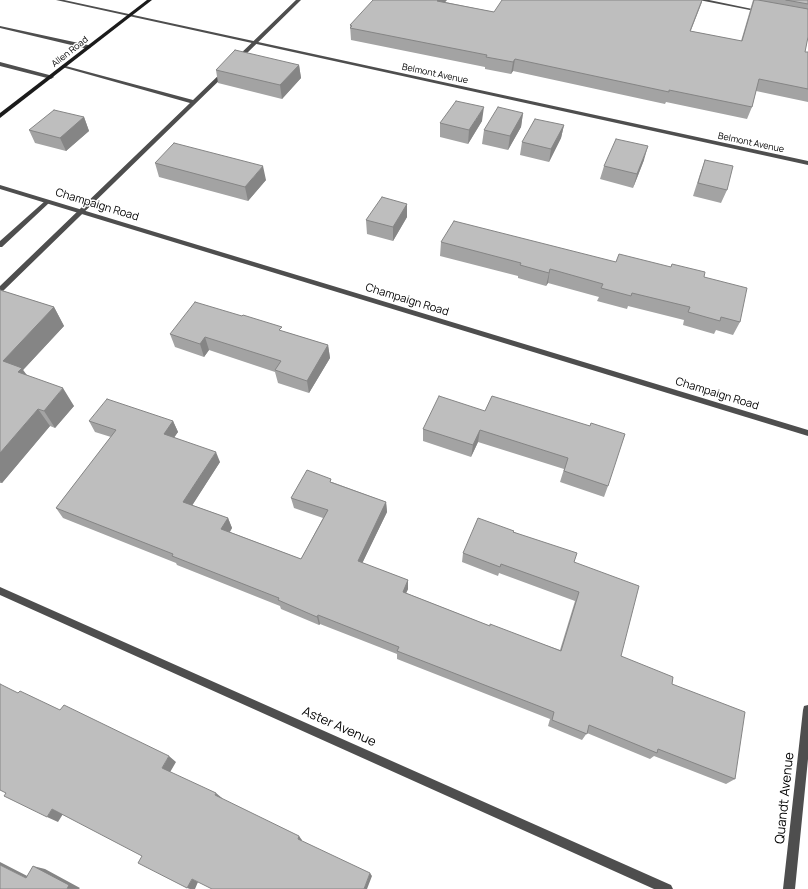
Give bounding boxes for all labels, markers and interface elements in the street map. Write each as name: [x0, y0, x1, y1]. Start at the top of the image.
street label: Allen Road: [50, 34, 90, 70]
street label: Belmont Avenue: [401, 62, 469, 86]
street label: Belmont Avenue: [717, 131, 785, 155]
street label: Champaign Road: [54, 186, 140, 224]
street label: Champaign Road: [364, 281, 450, 319]
street label: Champaign Road: [674, 375, 760, 413]
street label: Aster Avenue: [300, 704, 378, 750]
street label: Quandt Avenue: [772, 751, 798, 845]

